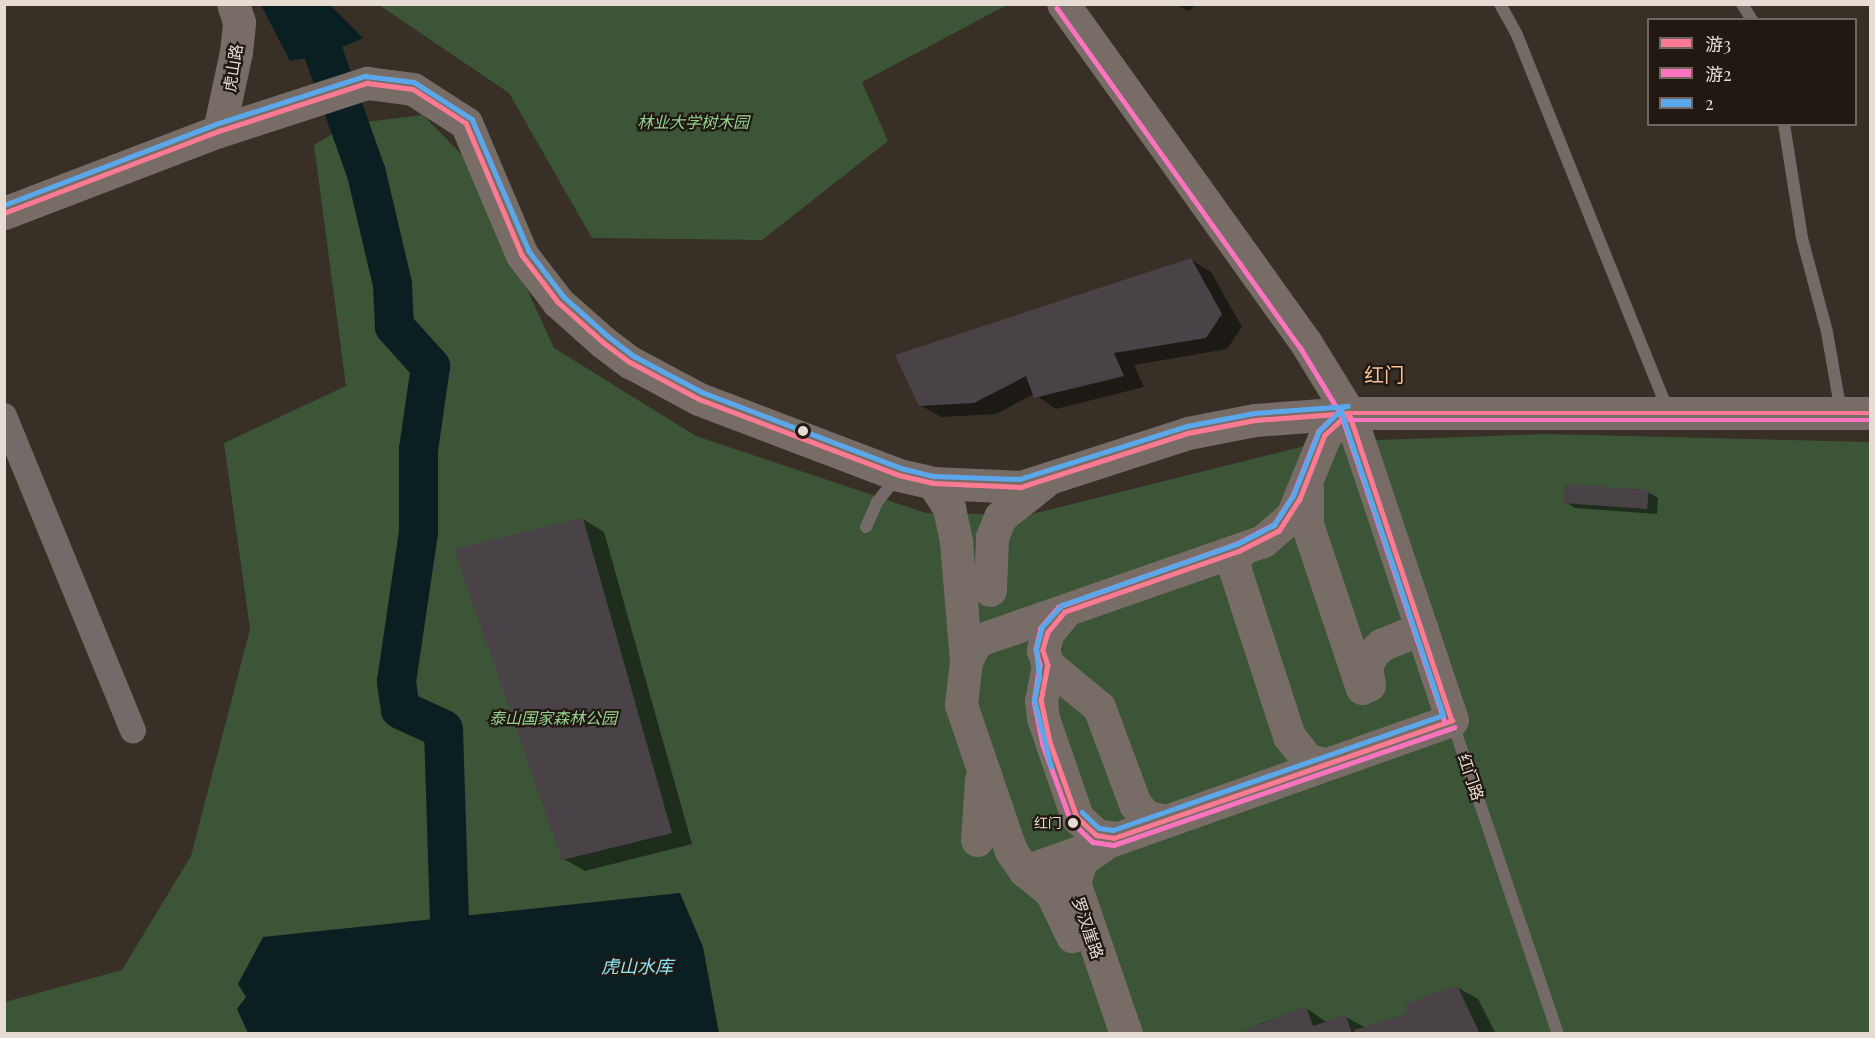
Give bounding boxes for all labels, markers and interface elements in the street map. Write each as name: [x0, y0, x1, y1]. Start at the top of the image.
legend: [1647, 18, 1857, 126]
text: 游3: [1705, 32, 1731, 56]
street label: 虎山路: [220, 43, 246, 93]
text: 游2: [1705, 62, 1732, 86]
text: 2: [1705, 91, 1714, 115]
park label: 林业大学树木园: [637, 112, 749, 132]
district label: 红门: [1364, 361, 1404, 385]
unlabelled marker: [797, 425, 809, 437]
park label: 泰山国家森林公园: [489, 708, 617, 728]
street label: 红门路: [1454, 751, 1488, 803]
place label: 红门: [1034, 815, 1062, 831]
marker: 红门: [1067, 817, 1079, 829]
street label: 罗汉崖路: [1069, 895, 1107, 961]
water label: 虎山水库: [601, 955, 673, 977]

